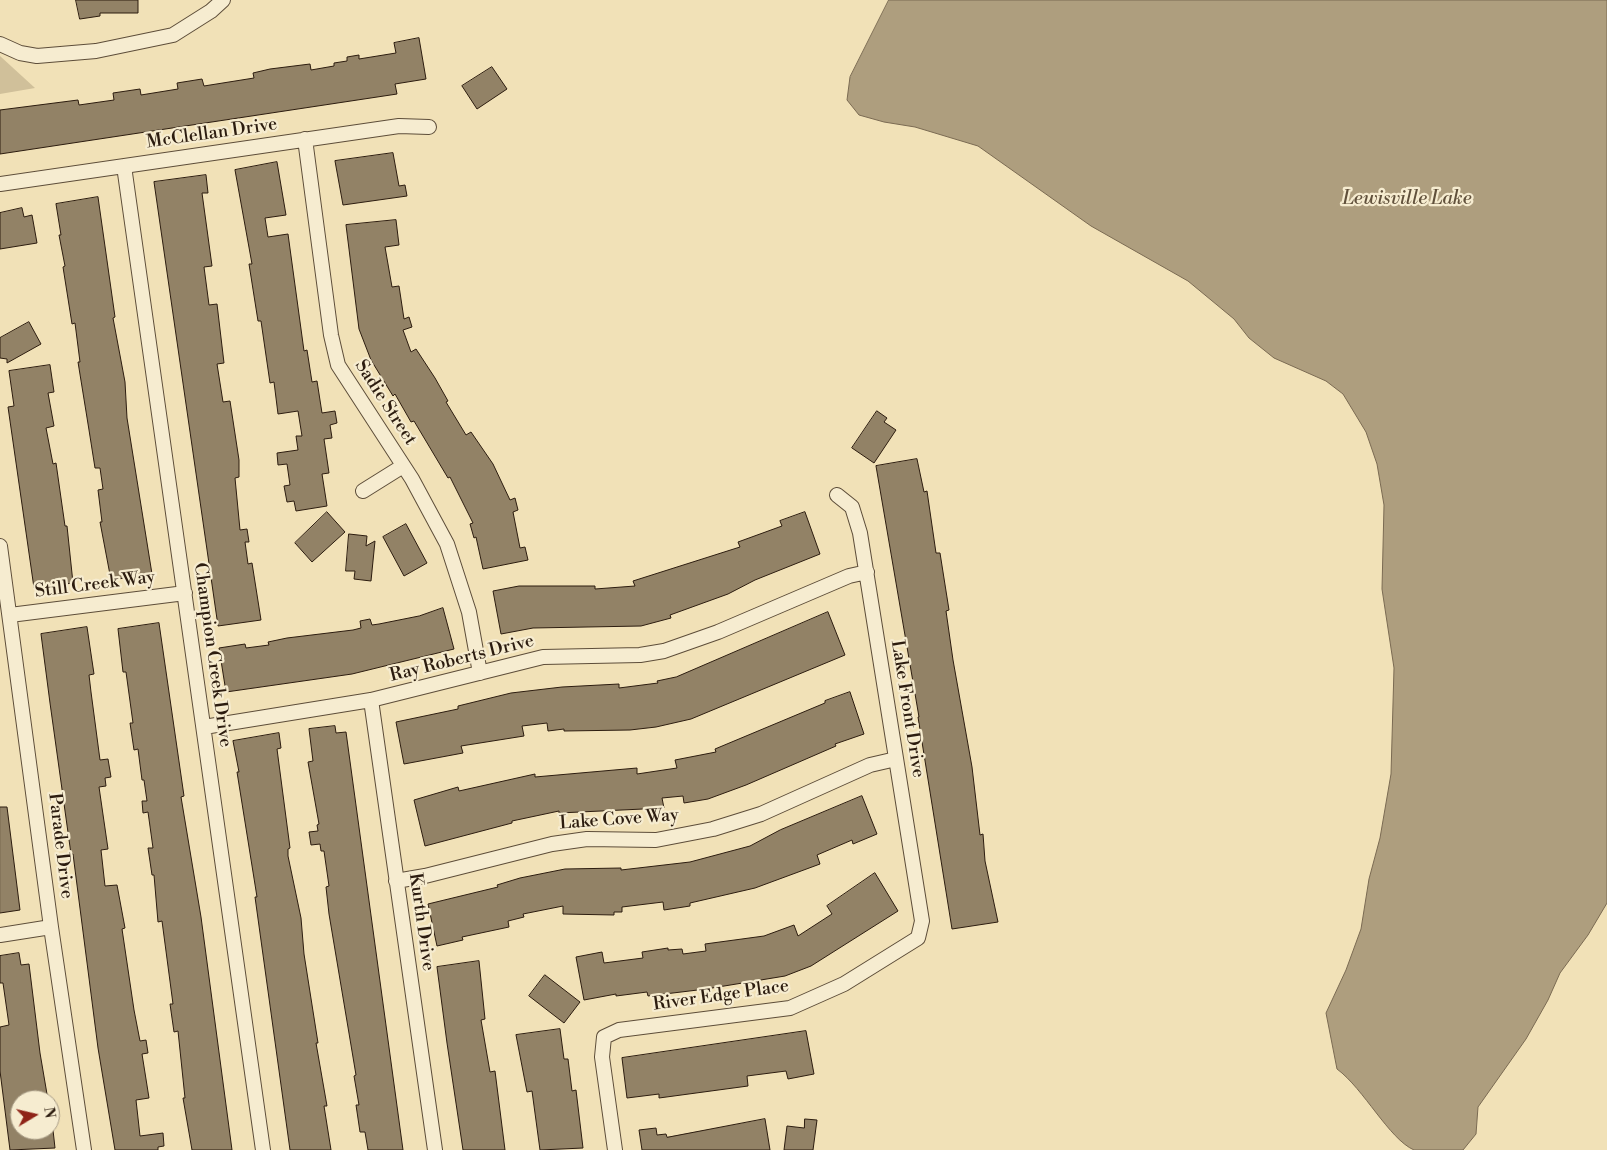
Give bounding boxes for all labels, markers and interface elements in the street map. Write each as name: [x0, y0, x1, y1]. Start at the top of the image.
street label: McClellan Drive: [145, 114, 279, 154]
water label: Lewisville Lake: [1342, 188, 1472, 210]
street label: Sadie Street: [349, 356, 421, 450]
street label: Champion Creek Drive: [188, 561, 236, 749]
street label: Still Creek Way: [34, 567, 156, 603]
street label: Ray Roberts Drive: [388, 631, 536, 687]
street label: Lake Front Drive: [885, 639, 929, 779]
street label: Parade Drive: [43, 792, 77, 900]
street label: Lake Cove Way: [559, 805, 679, 835]
street label: Kurth Drive: [403, 872, 439, 972]
street label: River Edge Place: [652, 976, 790, 1016]
north arrow: [10, 1090, 60, 1140]
text: N: [39, 1106, 59, 1120]

